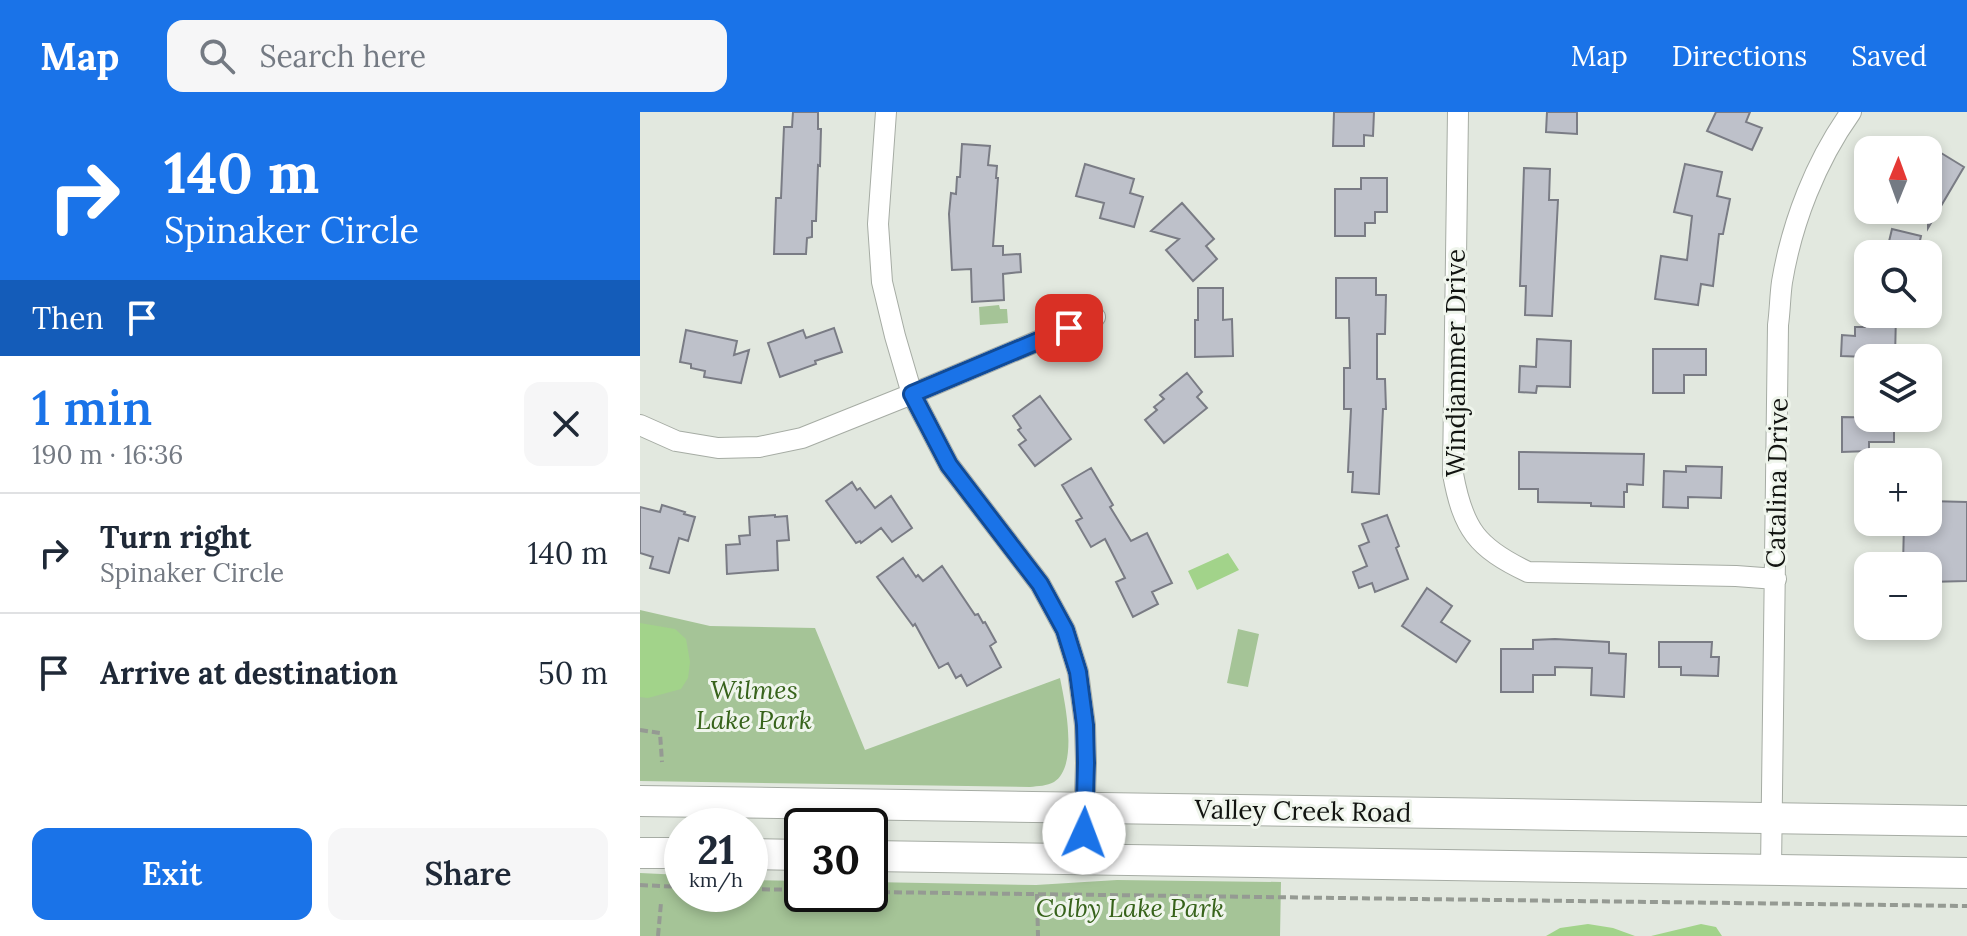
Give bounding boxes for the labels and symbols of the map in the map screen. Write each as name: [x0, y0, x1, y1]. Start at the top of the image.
north arrow: [1854, 136, 1942, 224]
street label: Windjammer Drive: [1439, 249, 1472, 477]
pin: [1035, 294, 1103, 362]
street label: Catalina Drive: [1759, 398, 1794, 568]
park label: Wilmes Lake Park: [696, 673, 812, 736]
position arrow: [1042, 791, 1126, 875]
street label: Valley Creek Road: [1193, 792, 1412, 829]
speed limit sign: 30: [784, 808, 888, 912]
park label: Colby Lake Park: [1036, 891, 1224, 924]

